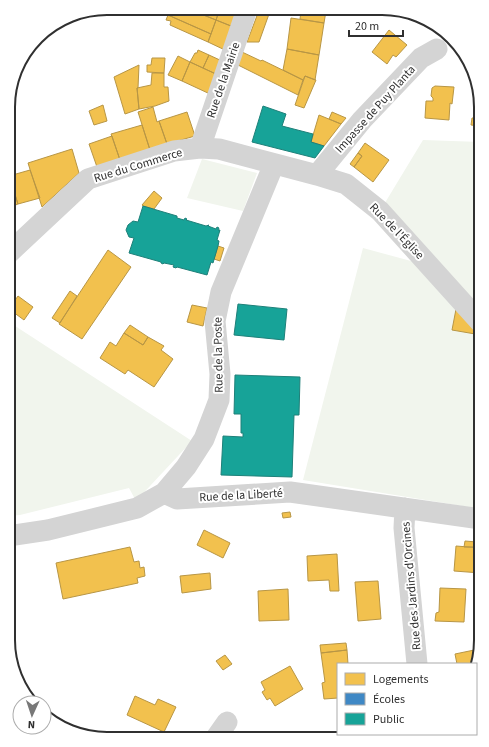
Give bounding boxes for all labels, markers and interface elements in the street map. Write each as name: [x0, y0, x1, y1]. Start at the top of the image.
scale bar: [349, 12, 403, 38]
text: 20 m: [355, 18, 379, 35]
street label: Rue de la Mairie: [203, 40, 244, 120]
street label: Impasse de Puy Planta: [331, 62, 419, 157]
street label: Rue du Commerce: [92, 144, 185, 187]
street label: Rue de l'Église: [365, 199, 428, 263]
street label: Rue de la Poste: [209, 317, 228, 393]
street label: Rue de la Liberté: [199, 485, 283, 506]
street label: Rue des Jardins d'Orcines: [397, 521, 426, 651]
legend: [337, 663, 477, 735]
text: Logements: [373, 671, 428, 688]
text: Écoles: [373, 691, 405, 708]
north arrow: [12, 695, 52, 735]
text: Public: [373, 711, 405, 728]
text: N: [27, 717, 36, 732]

